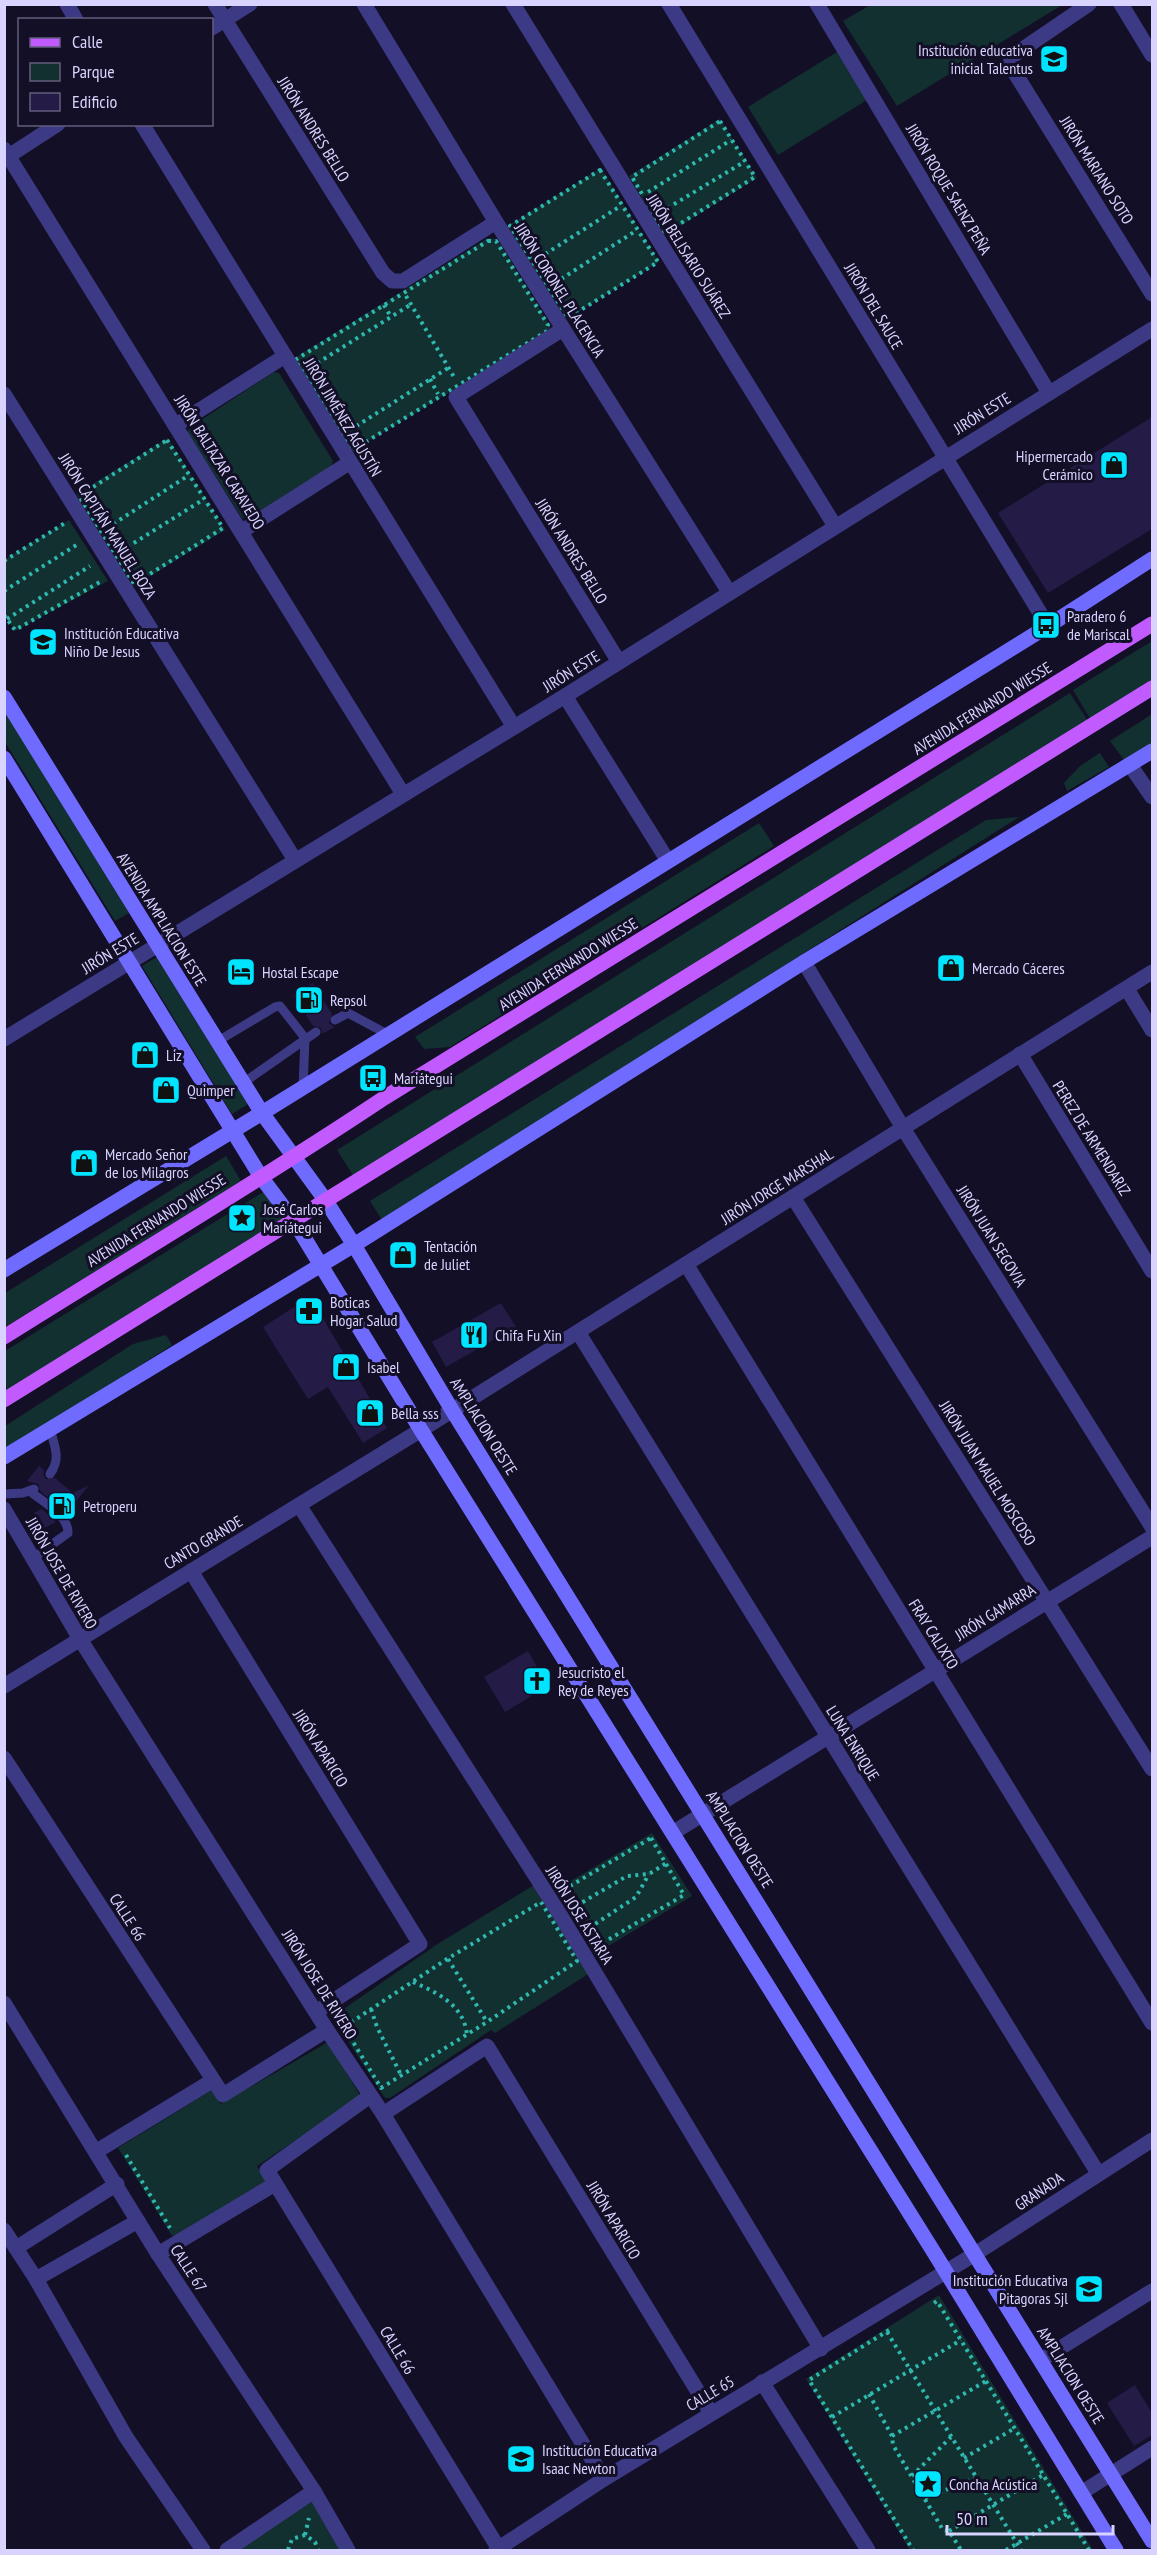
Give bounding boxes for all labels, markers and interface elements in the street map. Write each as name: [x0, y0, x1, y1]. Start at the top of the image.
legend: [18, 18, 213, 126]
text: Calle: [72, 30, 103, 53]
place label: Institución educativa inicial Talentus: [918, 40, 1033, 78]
school or university icon: Institución educativa inicial Talentus: [1038, 43, 1070, 75]
text: Parque: [72, 60, 115, 83]
street label: JIRÓN ANDRES BELLO: [273, 72, 354, 185]
text: Edificio: [72, 90, 118, 113]
street label: JIRÓN MARIANO SOTO: [1055, 111, 1138, 228]
street label: JIRÓN ROQUE SAENZ PEÑA: [902, 119, 996, 258]
street label: JIRÓN BELISARIO SUÁREZ: [642, 189, 735, 322]
street label: JIRÓN CORONEL PLACENCIA: [510, 218, 610, 361]
street label: JIRÓN DEL SAUCE: [840, 258, 908, 353]
street label: JIRÓN JIMÉNEZ AGUSTÍN: [299, 353, 386, 480]
street label: JIRÓN ESTE: [949, 388, 1014, 439]
street label: JIRÓN BALTAZAR CARAVEDO: [170, 390, 270, 533]
place label: Hipermercado Cerámico: [1016, 446, 1093, 484]
street label: JIRÓN CAPITÁN MANUEL BOZA: [54, 448, 161, 603]
shop icon: Hipermercado Cerámico: [1098, 449, 1130, 481]
street label: JIRÓN ANDRES BELLO: [531, 494, 612, 607]
place label: Paradero 6 de Mariscal: [1067, 606, 1130, 644]
bus stop icon: Paradero 6 de Mariscal: [1030, 609, 1062, 641]
place label: Institución Educativa Niño De Jesus: [64, 623, 179, 661]
school or university icon: Institución Educativa Niño De Jesus: [27, 626, 59, 658]
street label: JIRÓN ESTE: [538, 646, 603, 697]
street label: AVENIDA FERNANDO WIESSE: [909, 657, 1055, 759]
street label: AVENIDA AMPLIACION ESTE: [113, 849, 211, 990]
street label: AVENIDA FERNANDO WIESSE: [495, 913, 641, 1015]
street label: JIRÓN ESTE: [77, 928, 142, 978]
shop icon: Mercado Cáceres: [935, 952, 967, 984]
hotel icon: Hostal Escape: [225, 956, 257, 988]
place label: Mercado Cáceres: [972, 958, 1065, 978]
place label: Hostal Escape: [262, 962, 339, 982]
fuel station icon: Repsol: [293, 984, 325, 1016]
place label: Repsol: [330, 990, 367, 1010]
shop icon: Liz: [129, 1039, 161, 1071]
place label: Liz: [166, 1045, 182, 1065]
bus stop icon: Mariátegui: [357, 1062, 389, 1094]
place label: Mariátegui: [394, 1068, 453, 1088]
shop icon: Quimper: [150, 1074, 182, 1106]
street label: PEREZ DE ARMENDARIZ: [1049, 1077, 1135, 1199]
place label: Quimper: [187, 1080, 235, 1100]
street label: JIRÓN JORGE MARSHAL: [716, 1143, 837, 1229]
place label: Mercado Señor de los Milagros: [105, 1144, 189, 1182]
shop icon: Mercado Señor de los Milagros: [68, 1147, 100, 1179]
street label: AVENIDA FERNANDO WIESSE: [83, 1169, 229, 1271]
street label: JIRÓN JUAN SEGOVIA: [952, 1181, 1031, 1291]
place label: José Carlos Mariátegui: [262, 1199, 323, 1237]
place icon: José Carlos Mariátegui: [226, 1202, 258, 1234]
place label: Tentación de Juliet: [424, 1236, 477, 1274]
shop icon: Tentación de Juliet: [387, 1239, 419, 1271]
place label: Boticas Hogar Salud: [330, 1292, 397, 1330]
pharmacy icon: Boticas Hogar Salud: [293, 1295, 325, 1327]
restaurant icon: Chifa Fu Xin: [458, 1319, 490, 1351]
place label: Chifa Fu Xin: [495, 1325, 562, 1345]
shop icon: Isabel: [330, 1351, 362, 1383]
place label: Isabel: [367, 1357, 400, 1377]
street label: AMPLIACION OESTE: [446, 1374, 522, 1478]
street label: JIRÓN JUAN MAUEL MOSCOSO: [935, 1396, 1041, 1549]
shop icon: Bella sss: [354, 1397, 386, 1429]
place label: Bella sss: [391, 1403, 439, 1423]
fuel station icon: Petroperu: [46, 1490, 78, 1522]
place label: Petroperu: [83, 1496, 137, 1516]
street label: CANTO GRANDE: [160, 1511, 246, 1573]
street label: JIRÓN JOSE DE RIVERO: [21, 1513, 102, 1633]
street label: JIRÓN GAMARRA: [950, 1579, 1039, 1645]
street label: FRAY CALIXTO: [905, 1595, 963, 1673]
place label: Jesucristo el Rey de Reyes: [557, 1662, 629, 1700]
church icon: Jesucristo el Rey de Reyes: [521, 1665, 553, 1697]
street label: LUNA ENRIQUE: [822, 1702, 884, 1784]
street label: JIRÓN APARICIO: [289, 1705, 353, 1791]
street label: AMPLIACION OESTE: [702, 1787, 778, 1891]
street label: JIRÓN JOSE ASTARIA: [541, 1861, 618, 1968]
street label: CALLE 66: [105, 1890, 151, 1944]
street label: JIRÓN JOSE DE RIVERO: [278, 1925, 362, 2043]
street label: GRANADA: [1011, 2167, 1068, 2215]
street label: JIRÓN APARICIO: [582, 2176, 645, 2263]
street label: CALLE 67: [166, 2241, 212, 2295]
place label: Institución Educativa Pitagoras Sjl: [953, 2270, 1068, 2308]
school or university icon: Institución Educativa Pitagoras Sjl: [1073, 2273, 1105, 2305]
street label: CALLE 66: [376, 2322, 420, 2378]
street label: AMPLIACION OESTE: [1033, 2323, 1109, 2427]
street label: CALLE 65: [682, 2371, 738, 2415]
place label: Institución Educativa Isaac Newton: [542, 2440, 657, 2478]
school or university icon: Institución Educativa Isaac Newton: [505, 2443, 537, 2475]
place icon: Concha Acústica: [912, 2468, 944, 2500]
place label: Concha Acústica: [949, 2474, 1037, 2494]
scale bar: [947, 2498, 1114, 2536]
text: 50 m: [956, 2507, 988, 2530]

